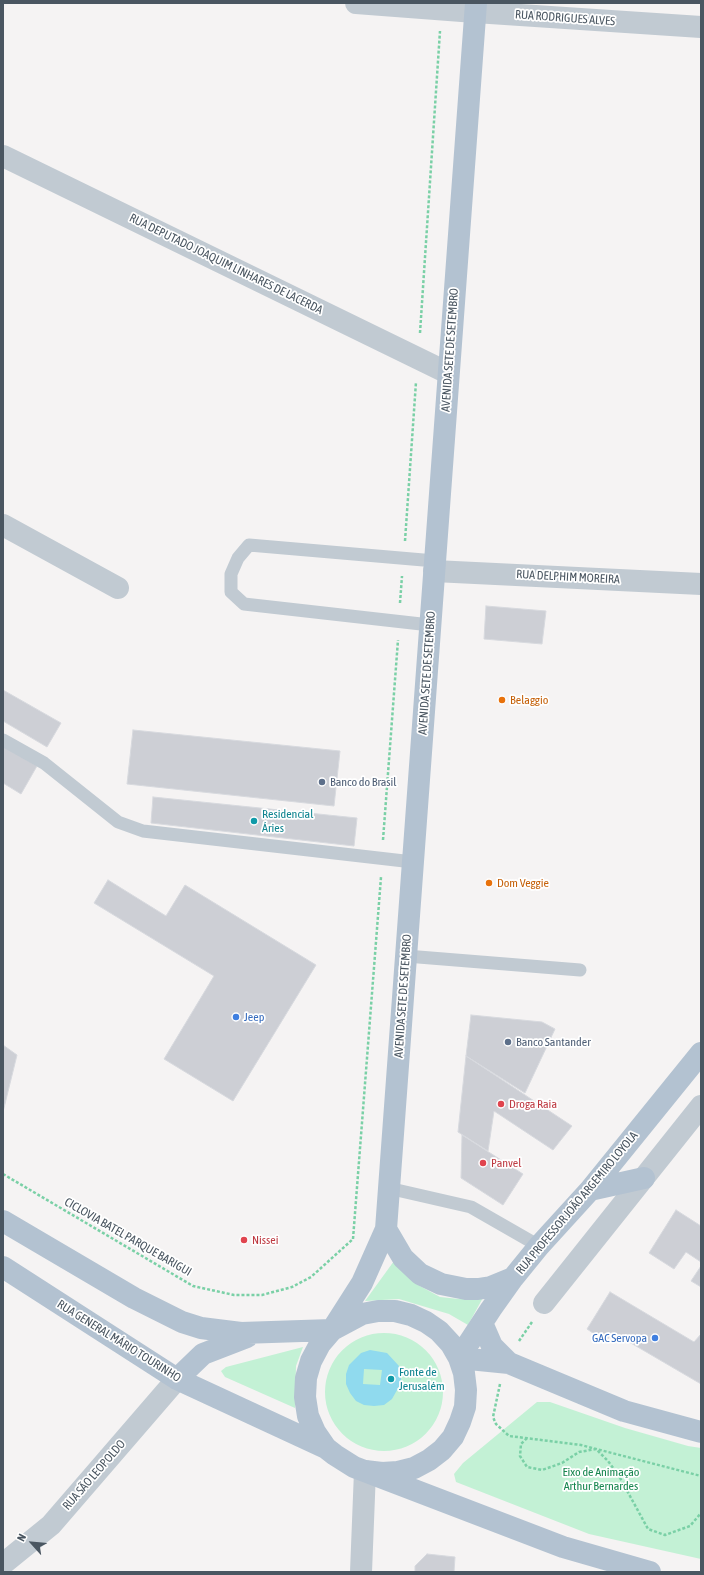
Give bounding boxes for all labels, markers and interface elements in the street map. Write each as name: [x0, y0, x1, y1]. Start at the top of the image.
street label: RUA RODRIGUES ALVES: [514, 7, 616, 29]
street label: RUA DEPUTADO JOAQUIM LINHARES DE LACERDA: [127, 211, 325, 317]
street label: AVENIDA SETE DE SETEMBRO: [438, 288, 462, 412]
street label: RUA DELPHIM MOREIRA: [516, 567, 620, 587]
street label: AVENIDA SETE DE SETEMBRO: [415, 611, 439, 735]
place label: Belaggio: [510, 693, 548, 707]
marker: Belaggio: [497, 695, 507, 705]
place label: Banco do Brasil: [330, 775, 397, 789]
marker: Banco do Brasil: [317, 777, 327, 787]
place label: Residencial Áries: [262, 807, 313, 835]
marker: Residencial Áries: [249, 816, 259, 826]
place label: Dom Veggie: [497, 876, 549, 890]
marker: Dom Veggie: [484, 878, 494, 888]
street label: AVENIDA SETE DE SETEMBRO: [391, 934, 415, 1058]
place label: Jeep: [244, 1010, 264, 1024]
marker: Jeep: [231, 1012, 241, 1022]
place label: Banco Santander: [516, 1035, 591, 1049]
marker: Banco Santander: [503, 1037, 513, 1047]
place label: Droga Raia: [509, 1097, 557, 1111]
marker: Droga Raia: [496, 1099, 506, 1109]
street label: RUA PROFESSOR JOÃO ARGEMIRO LOYOLA: [513, 1129, 641, 1277]
place label: Panvel: [491, 1156, 521, 1170]
marker: Panvel: [478, 1158, 488, 1168]
street label: CICLOVIA BATEL PARQUE BARIGUI: [62, 1195, 194, 1279]
place label: Nissei: [252, 1233, 279, 1247]
marker: Nissei: [239, 1235, 249, 1245]
street label: RUA GENERAL MÁRIO TOURINHO: [54, 1297, 184, 1385]
place label: GAC Servopa: [592, 1331, 647, 1345]
marker: GAC Servopa: [650, 1333, 660, 1343]
place label: Fonte de Jerusalém: [399, 1365, 445, 1393]
marker: Fonte de Jerusalém: [386, 1374, 396, 1384]
street label: RUA SÃO LEOPOLDO: [60, 1437, 128, 1513]
park label: Eixo de Animação Arthur Bernardes: [562, 1465, 640, 1493]
north arrow: [12, 1523, 52, 1563]
text: N: [14, 1532, 28, 1543]

